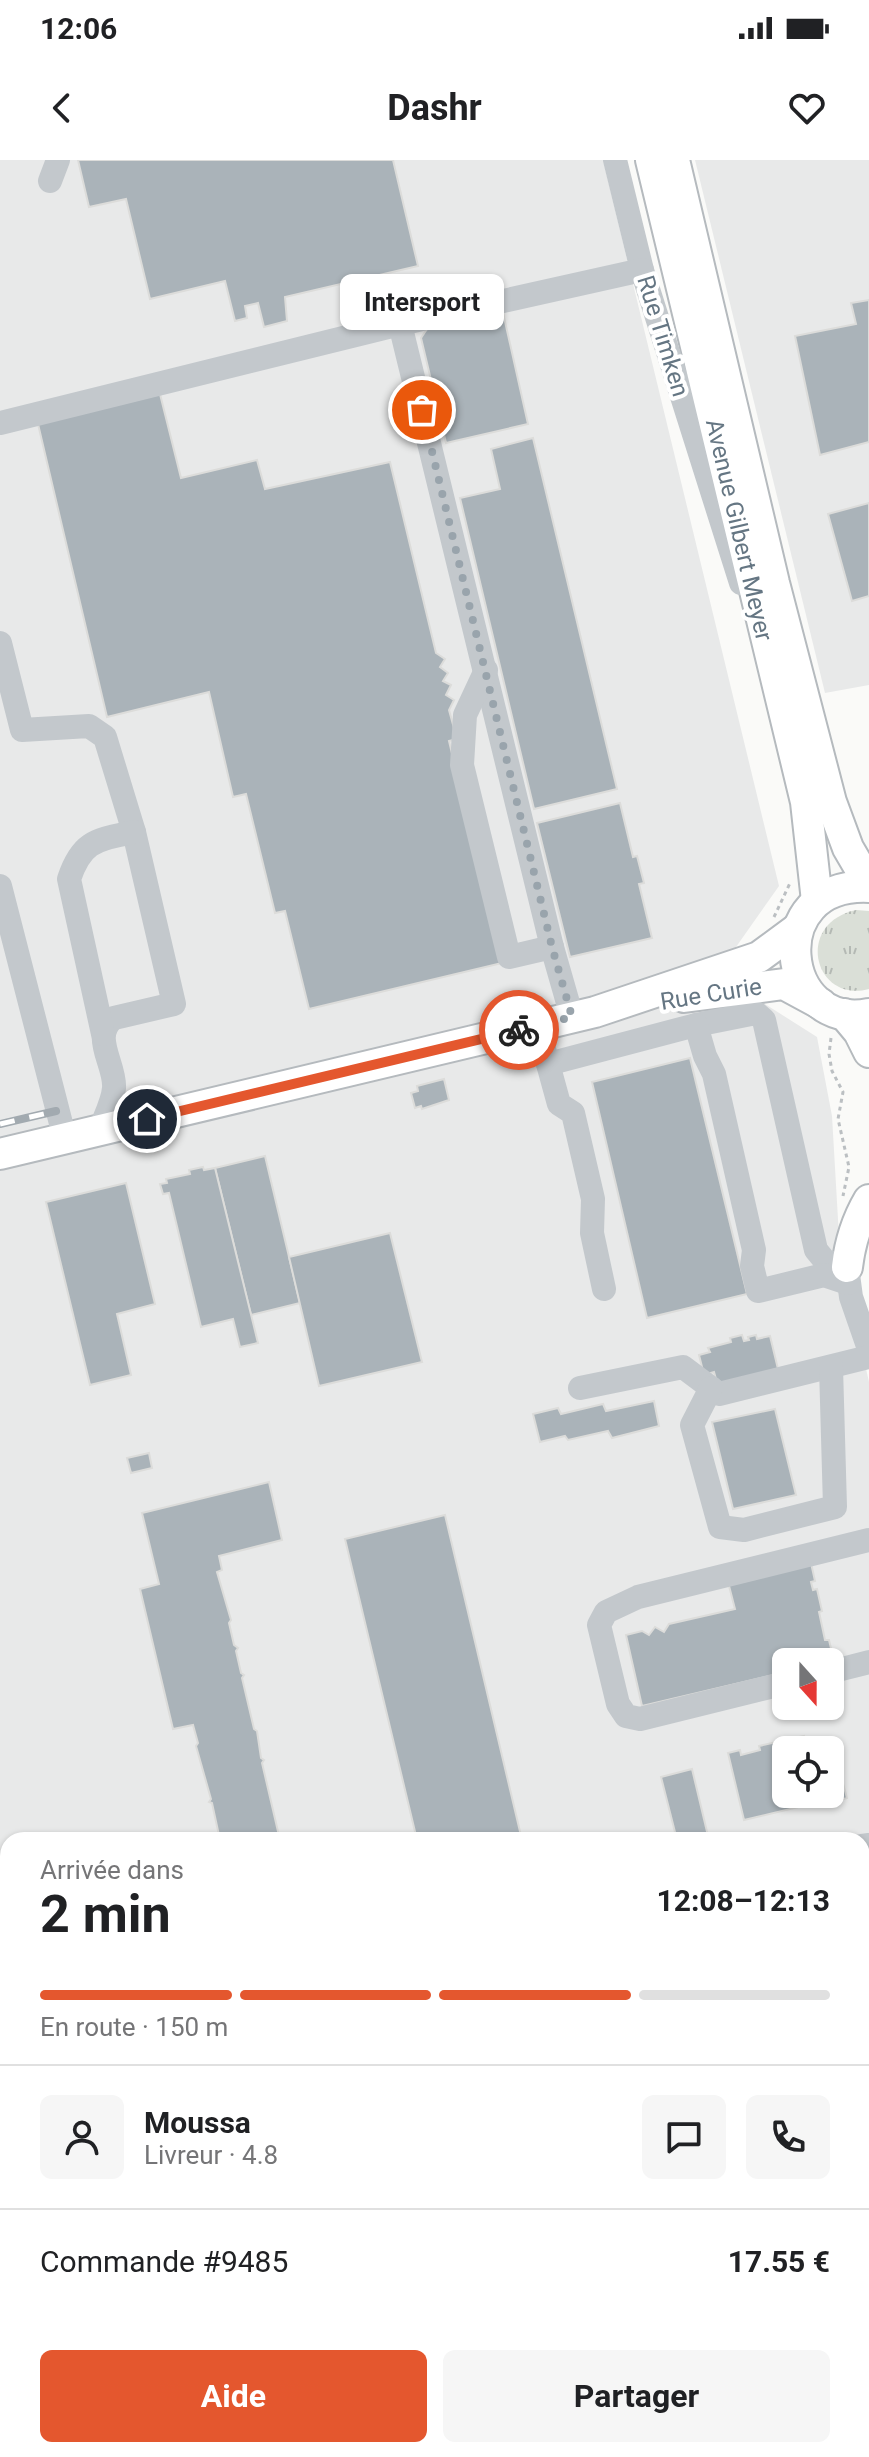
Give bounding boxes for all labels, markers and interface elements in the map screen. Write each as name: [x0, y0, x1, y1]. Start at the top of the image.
text: 12:06: [40, 11, 117, 46]
icon: back: [40, 86, 84, 130]
icon: heart: [785, 86, 829, 130]
text: Dashr: [387, 87, 482, 129]
street label: Rue Timken: [631, 272, 695, 400]
callout: Intersport: [340, 274, 504, 330]
text: Intersport: [364, 287, 480, 317]
pin: [388, 376, 456, 444]
icon: bag: [400, 388, 444, 432]
street label: Avenue Gilbert Meyer: [700, 416, 778, 644]
street label: Rue Curie: [658, 972, 764, 1016]
courier: [479, 990, 559, 1070]
icon: bike: [497, 1008, 541, 1052]
pin: [113, 1085, 181, 1153]
icon: home: [125, 1097, 169, 1141]
north arrow: [772, 1648, 844, 1720]
map controls: [772, 1648, 844, 1808]
button: locate: [772, 1736, 844, 1808]
text: Arrivée dans: [40, 1855, 184, 1885]
text: 12:08–12:13: [656, 1883, 830, 1918]
text: 2 min: [40, 1884, 171, 1945]
text: En route · 150 m: [40, 2012, 228, 2042]
button: person: [40, 2095, 124, 2179]
button: chat: [642, 2095, 726, 2179]
button: phone: [746, 2095, 830, 2179]
text: Moussa: [144, 2105, 251, 2140]
text: Livreur · 4.8: [144, 2140, 278, 2170]
text: Commande #9485: [40, 2244, 288, 2279]
text: 17.55 €: [728, 2244, 830, 2279]
button: Aide: [40, 2350, 427, 2442]
button: Partager: [443, 2350, 830, 2442]

